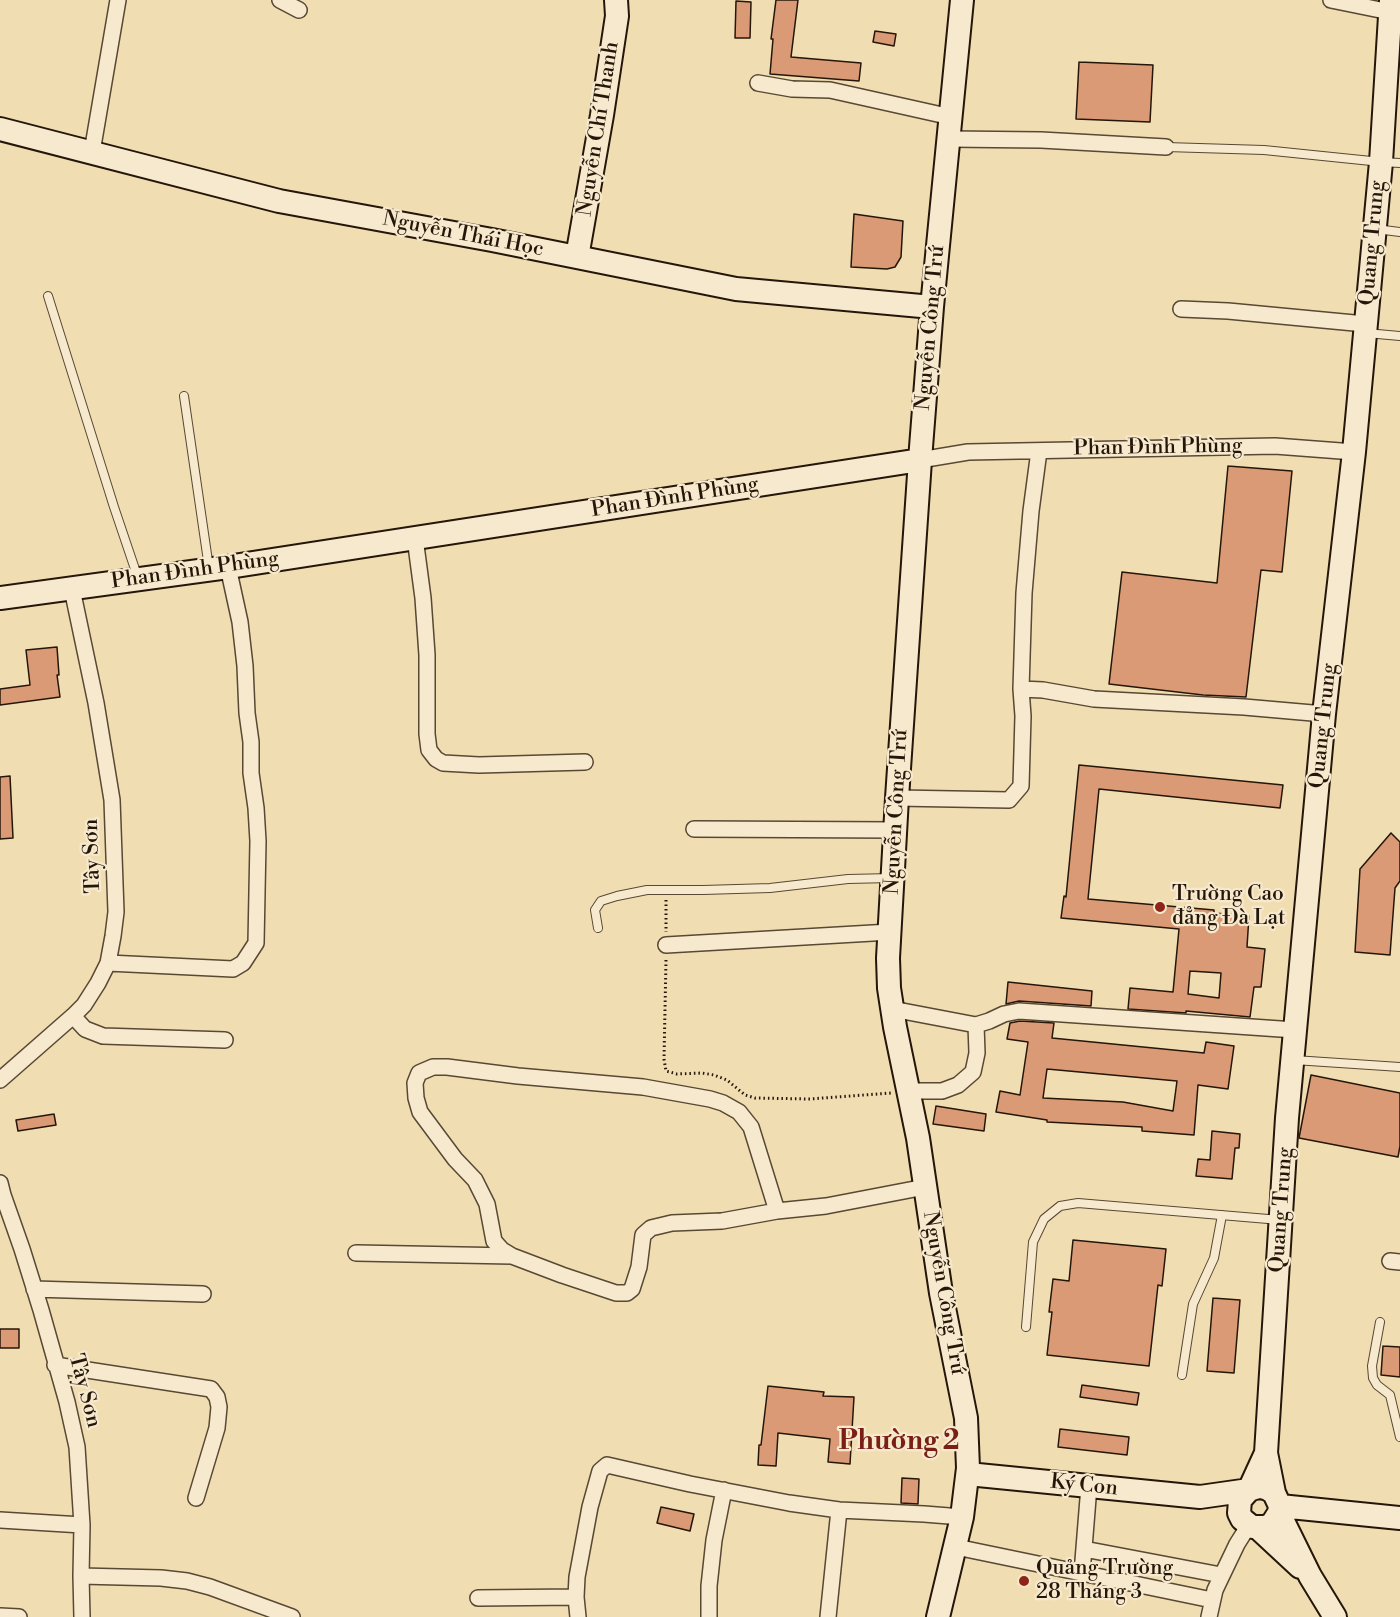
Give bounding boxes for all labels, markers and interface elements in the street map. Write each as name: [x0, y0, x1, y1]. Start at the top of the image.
street label: Nguyễn Chí Thanh: [573, 40, 625, 218]
street label: Quang Trung: [1355, 179, 1391, 307]
street label: Nguyễn Thái Học: [380, 207, 546, 263]
street label: Nguyễn Công Trứ: [911, 245, 951, 411]
street label: Phan Đình Phùng: [1073, 434, 1243, 462]
street label: Phan Đình Phùng: [589, 472, 761, 524]
street label: Phan Đình Phùng: [109, 547, 281, 595]
street label: Quang Trung: [1305, 662, 1343, 790]
street label: Nguyễn Công Trứ: [880, 729, 914, 895]
street label: Tây Sơn: [79, 818, 107, 894]
place label: Trường Cao đẳng Đà Lạt: [1172, 882, 1286, 932]
marker: Trường Cao đẳng Đà Lạt: [1153, 900, 1167, 914]
street label: Quang Trung: [1265, 1146, 1299, 1274]
street label: Nguyễn Công Trứ: [916, 1209, 970, 1377]
street label: Tây Sơn: [62, 1352, 106, 1430]
district label: Phường 2: [838, 1427, 960, 1459]
street label: Ký Con: [1049, 1470, 1119, 1502]
place label: Quảng Trường 28 Tháng 3: [1036, 1556, 1173, 1606]
marker: Quảng Trường 28 Tháng 3: [1017, 1574, 1031, 1588]

